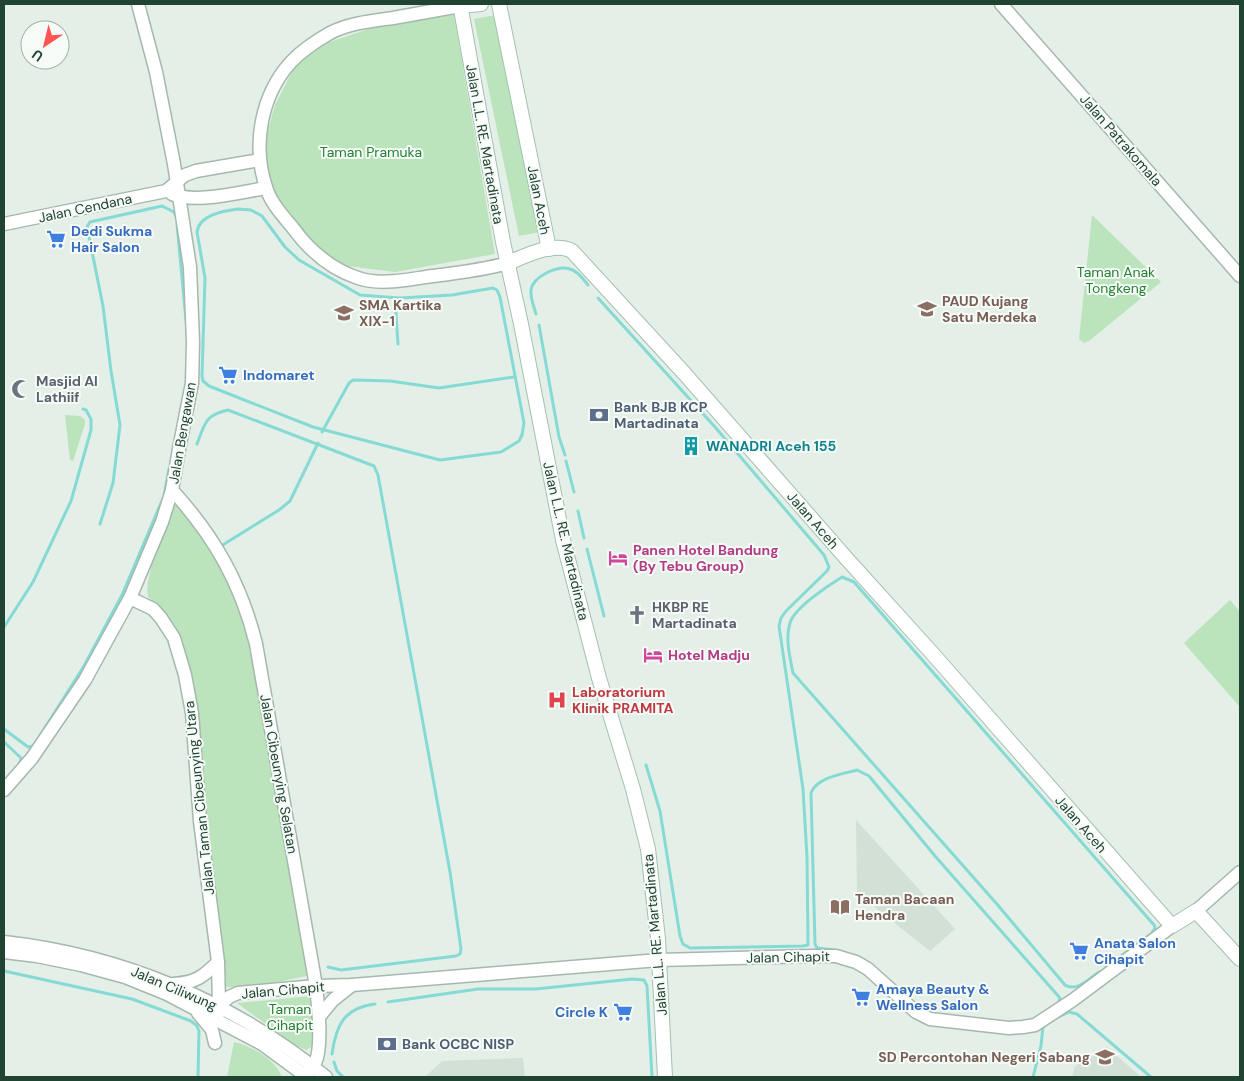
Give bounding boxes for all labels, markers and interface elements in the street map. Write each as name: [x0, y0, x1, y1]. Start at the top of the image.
north arrow: [20, 20, 70, 70]
text: U: [28, 46, 47, 66]
street label: Jalan L.L. RE. Martadinata: [462, 63, 508, 225]
street label: Jalan Patrakomala: [1076, 90, 1166, 190]
park label: Taman Pramuka: [320, 143, 422, 161]
street label: Jalan Aceh: [523, 164, 555, 236]
street label: Jalan Cendana: [37, 189, 133, 227]
place label: Dedi Sukma Hair Salon: [71, 222, 152, 256]
supermarket icon: Dedi Sukma Hair Salon: [45, 228, 67, 250]
park label: Taman Anak Tongkeng: [1077, 263, 1155, 297]
place label: PAUD Kujang Satu Merdeka: [942, 292, 1037, 326]
place label: SMA Kartika XIX-1: [359, 296, 442, 330]
school or university icon: PAUD Kujang Satu Merdeka: [916, 298, 938, 320]
school or university icon: SMA Kartika XIX-1: [333, 302, 355, 324]
supermarket icon: Indomaret: [217, 364, 239, 386]
place label: Indomaret: [243, 366, 315, 384]
place label: Masjid Al Lathiif: [36, 372, 98, 406]
mosque icon: Masjid Al Lathiif: [10, 378, 32, 400]
street label: Jalan Bengawan: [164, 381, 200, 485]
place label: Bank BJB KCP Martadinata: [614, 398, 708, 432]
bank icon: Bank BJB KCP Martadinata: [588, 404, 610, 426]
building icon: WANADRI Aceh 155: [680, 435, 702, 457]
place label: WANADRI Aceh 155: [706, 437, 836, 455]
street label: Jalan L.L. RE. Martadinata: [539, 460, 593, 622]
street label: Jalan Aceh: [783, 488, 843, 552]
place label: Panen Hotel Bandung (By Tebu Group): [633, 541, 778, 575]
hotel icon: Panen Hotel Bandung (By Tebu Group): [607, 547, 629, 569]
place label: HKBP RE Martadinata: [652, 598, 737, 632]
church icon: HKBP RE Martadinata: [626, 604, 648, 626]
hotel icon: Hotel Madju: [642, 644, 664, 666]
place label: Hotel Madju: [668, 646, 750, 664]
place label: Laboratorium Klinik PRAMITA: [572, 683, 673, 717]
hospital icon: Laboratorium Klinik PRAMITA: [546, 689, 568, 711]
street label: Jalan Cibeunying Selatan: [256, 693, 302, 855]
street label: Jalan Taman Cibeunying Utara: [180, 700, 218, 896]
street label: Jalan Aceh: [1051, 792, 1111, 856]
street label: Jalan L.L. RE. Martadinata: [639, 853, 671, 1017]
place label: Taman Bacaan Hendra: [855, 890, 954, 924]
library icon: Taman Bacaan Hendra: [829, 896, 851, 918]
place label: Anata Salon Cihapit: [1094, 934, 1176, 968]
supermarket icon: Anata Salon Cihapit: [1068, 940, 1090, 962]
street label: Jalan Cihapit: [746, 947, 830, 967]
street label: Jalan Ciliwung: [128, 962, 220, 1014]
street label: Jalan Cihapit: [240, 977, 326, 1003]
place label: Amaya Beauty & Wellness Salon: [876, 980, 989, 1014]
supermarket icon: Amaya Beauty & Wellness Salon: [850, 986, 872, 1008]
park label: Taman Cihapit: [267, 1000, 313, 1034]
supermarket icon: Circle K: [612, 1001, 634, 1023]
place label: Circle K: [555, 1003, 608, 1021]
bank icon: Bank OCBC NISP: [376, 1033, 398, 1055]
place label: Bank OCBC NISP: [402, 1035, 514, 1053]
school or university icon: SD Percontohan Negeri Sabang: [1094, 1046, 1116, 1068]
place label: SD Percontohan Negeri Sabang: [878, 1048, 1090, 1066]

